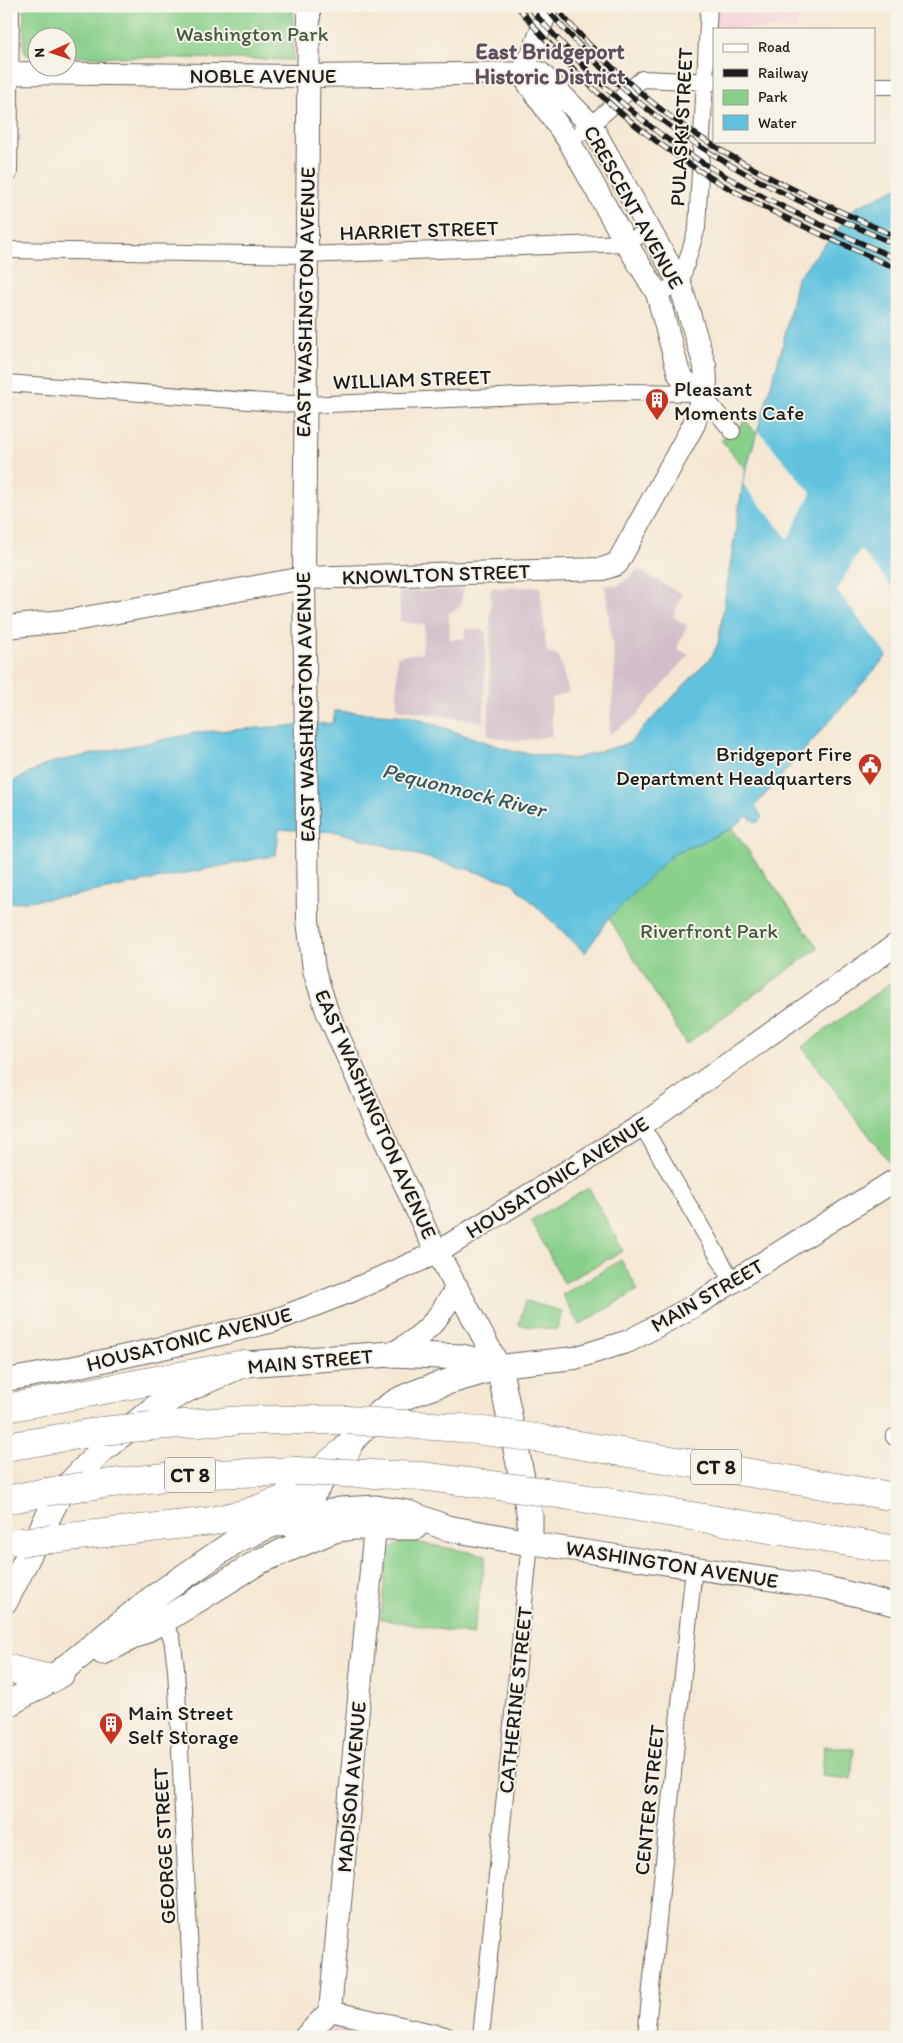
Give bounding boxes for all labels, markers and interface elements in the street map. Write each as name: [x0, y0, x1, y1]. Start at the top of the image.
park label: Washington Park: [176, 21, 329, 46]
north arrow: [28, 28, 78, 78]
legend: [713, 28, 876, 142]
district label: East Bridgeport Historic District: [475, 38, 626, 90]
text: Road: [758, 38, 791, 56]
text: N: [31, 47, 48, 58]
street label: PULASKI STREET: [664, 47, 698, 207]
street label: NOBLE AVENUE: [190, 63, 336, 88]
text: Railway: [758, 64, 808, 82]
text: Park: [758, 88, 788, 106]
text: Water: [758, 114, 797, 132]
street label: CRESCENT AVENUE: [579, 121, 689, 293]
street label: EAST WASHINGTON AVENUE: [290, 167, 320, 437]
street label: HARRIET STREET: [339, 215, 499, 245]
street label: WILLIAM STREET: [332, 364, 492, 394]
place label: Pleasant Moments Cafe: [674, 376, 804, 425]
building icon: Pleasant Moments Cafe: [644, 387, 670, 421]
street label: KNOWLTON STREET: [341, 558, 531, 590]
street label: EAST WASHINGTON AVENUE: [290, 572, 320, 842]
place label: Bridgeport Fire Department Headquarters: [616, 741, 852, 790]
public building icon: Bridgeport Fire Department Headquarters: [857, 752, 883, 786]
water label: Pequonnock River: [380, 757, 551, 824]
park label: Riverfront Park: [640, 918, 778, 943]
street label: EAST WASHINGTON AVENUE: [310, 985, 442, 1243]
street label: HOUSATONIC AVENUE: [461, 1111, 653, 1243]
street label: MAIN STREET: [646, 1253, 768, 1337]
street label: HOUSATONIC AVENUE: [84, 1301, 294, 1377]
street label: MAIN STREET: [246, 1343, 374, 1379]
road number: CT 8: [691, 1450, 741, 1484]
road number: CT 8: [165, 1458, 215, 1492]
street label: WASHINGTON AVENUE: [564, 1535, 780, 1593]
street label: CATHERINE STREET: [493, 1605, 537, 1795]
place label: Main Street Self Storage: [128, 1700, 239, 1749]
street label: MADISON AVENUE: [331, 1700, 371, 1874]
building icon: Main Street Self Storage: [98, 1711, 124, 1745]
street label: CENTER STREET: [629, 1723, 669, 1877]
street label: GEORGE STREET: [147, 1767, 181, 1925]

